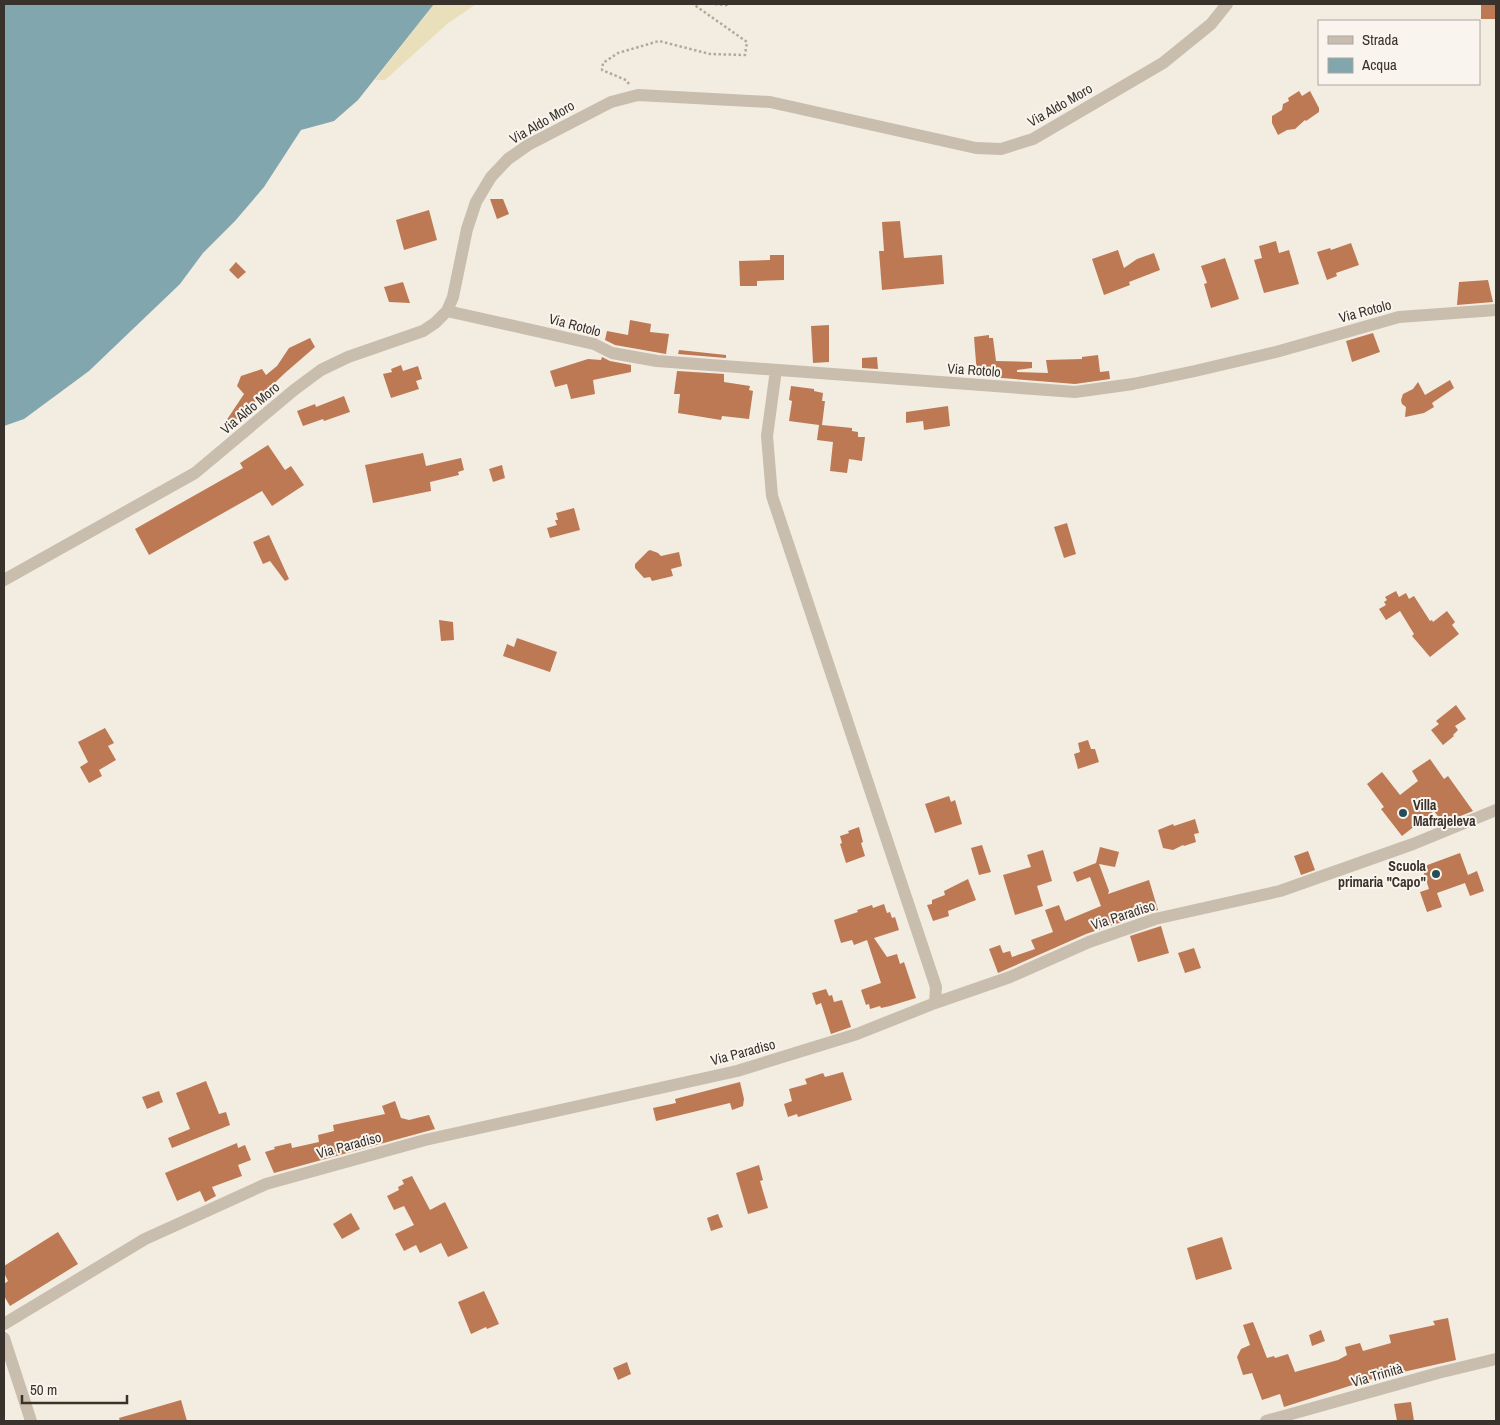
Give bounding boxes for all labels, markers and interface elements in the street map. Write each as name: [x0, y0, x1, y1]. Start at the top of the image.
legend: [1318, 20, 1480, 85]
text: Strada: [1362, 29, 1398, 50]
text: Acqua: [1361, 54, 1397, 75]
street label: Via Aldo Moro: [1024, 79, 1096, 131]
street label: Via Aldo Moro: [506, 96, 578, 148]
street label: Via Rotolo: [1337, 295, 1393, 327]
street label: Via Rotolo: [547, 309, 603, 341]
street label: Via Rotolo: [947, 359, 1001, 381]
street label: Via Aldo Moro: [217, 378, 283, 438]
place label: Villa Mafrajeleva: [1413, 796, 1476, 830]
marker: Villa Mafrajeleva: [1397, 807, 1409, 819]
place label: Scuola primaria "Capo": [1338, 857, 1427, 891]
marker: Scuola primaria "Capo": [1430, 868, 1442, 880]
street label: Via Paradiso: [1089, 896, 1157, 934]
street label: Via Paradiso: [709, 1035, 777, 1069]
street label: Via Paradiso: [315, 1128, 383, 1162]
street label: Via Trinità: [1349, 1359, 1405, 1391]
scale bar: [22, 1372, 128, 1404]
text: 50 m: [30, 1379, 57, 1400]

